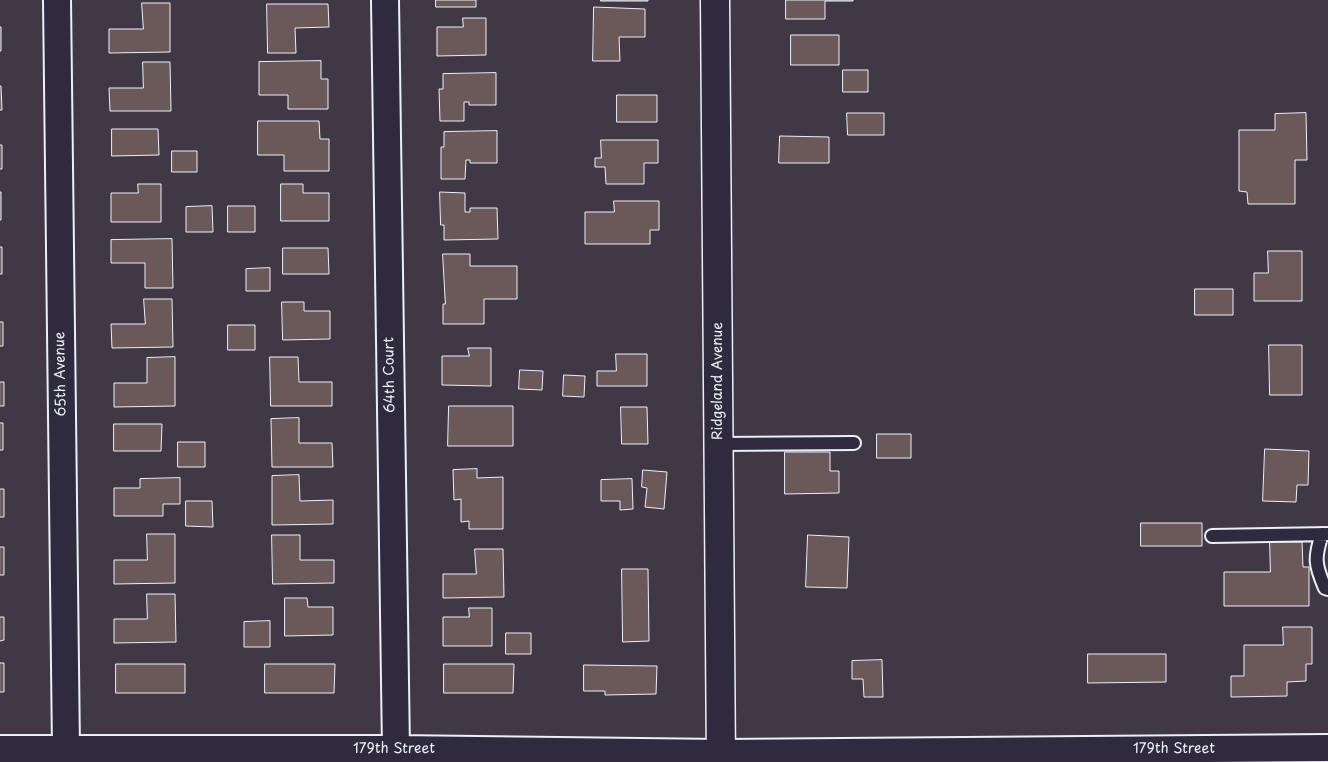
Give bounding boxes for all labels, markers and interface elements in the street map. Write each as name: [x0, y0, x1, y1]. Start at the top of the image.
street label: Ridgeland Avenue: [710, 322, 726, 440]
street label: 65th Avenue: [52, 332, 70, 416]
street label: 64th Court: [381, 337, 399, 413]
street label: 179th Street: [353, 741, 435, 757]
street label: 179th Street: [1133, 741, 1215, 757]

